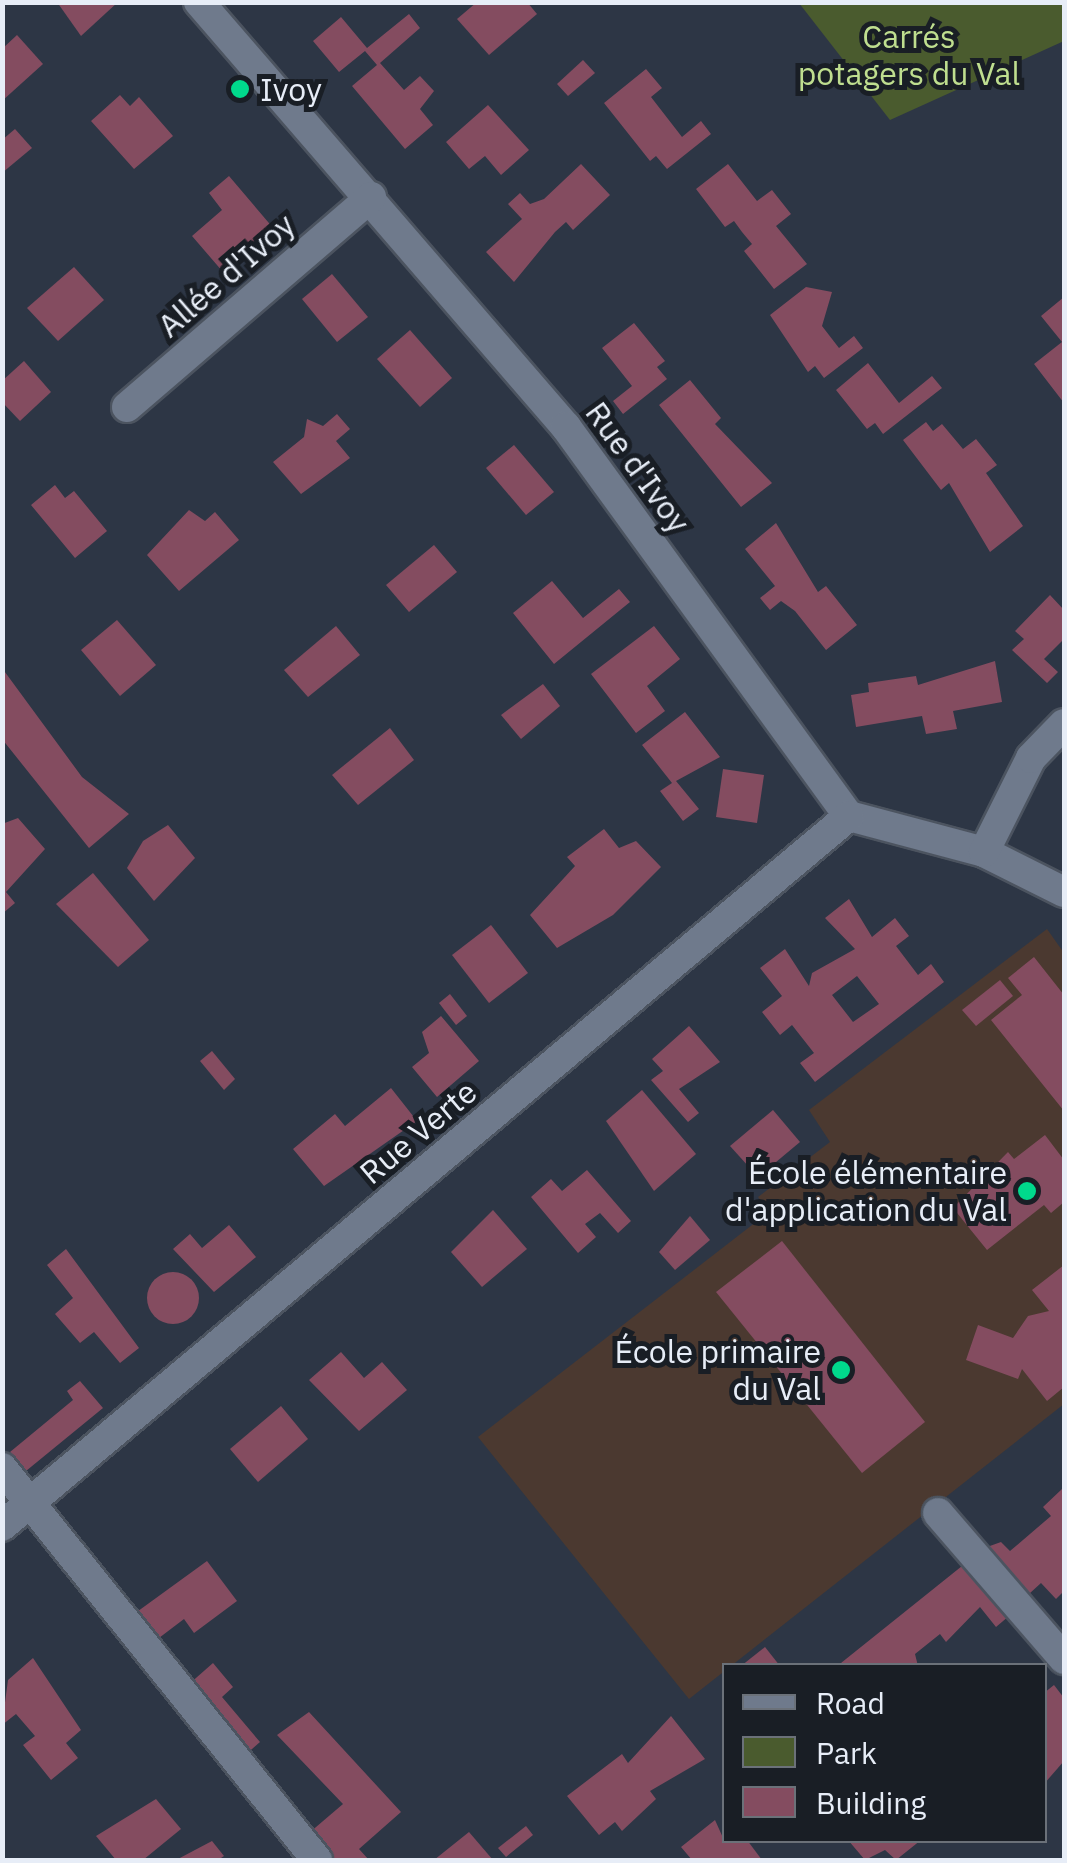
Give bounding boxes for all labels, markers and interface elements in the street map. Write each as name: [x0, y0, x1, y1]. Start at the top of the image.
park label: Carrés potagers du Val: [798, 18, 1020, 93]
place label: Ivoy: [260, 70, 322, 108]
marker: Ivoy: [229, 78, 251, 100]
street label: Allée d'Ivoy: [150, 205, 302, 345]
street label: Rue d'Ivoy: [578, 394, 698, 540]
street label: Rue Verte: [352, 1072, 484, 1192]
place label: École élémentaire d'application du Val: [725, 1154, 1007, 1229]
marker: École élémentaire d'application du Val: [1016, 1180, 1038, 1202]
place label: École primaire du Val: [615, 1333, 821, 1408]
marker: École primaire du Val: [830, 1359, 852, 1381]
legend: [722, 1663, 1047, 1843]
text: Road: [816, 1683, 885, 1722]
text: Park: [816, 1733, 877, 1772]
text: Building: [816, 1783, 926, 1822]

